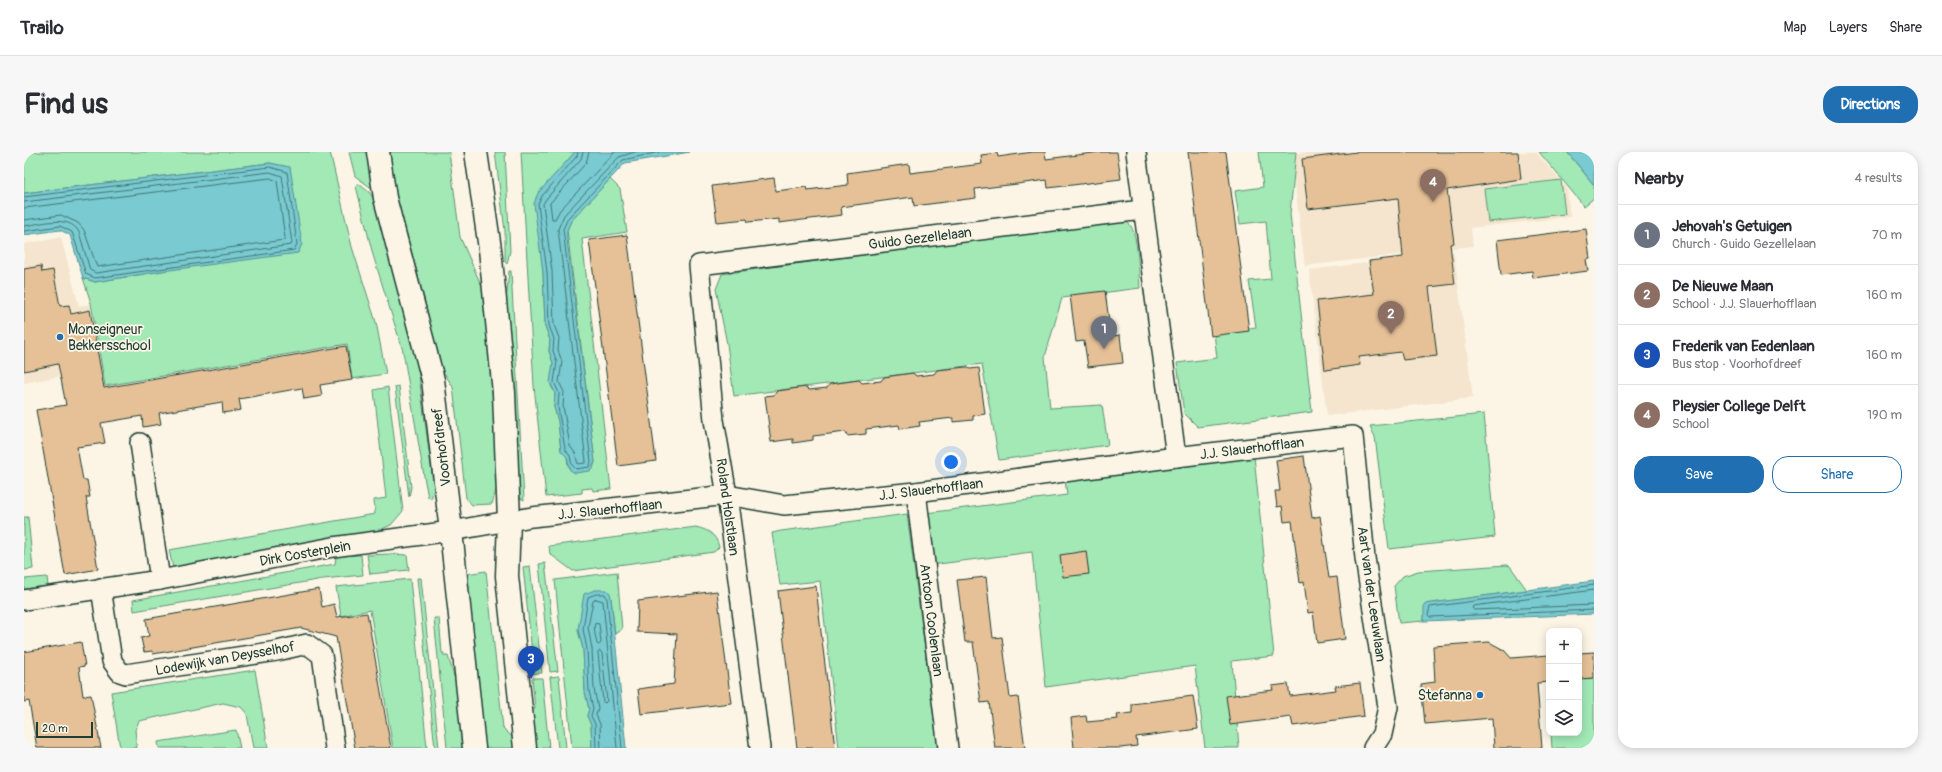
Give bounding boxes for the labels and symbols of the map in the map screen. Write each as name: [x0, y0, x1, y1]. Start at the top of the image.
pin: 4: [1420, 169, 1446, 202]
street label: Guido Gezellelaan: [868, 224, 973, 253]
pin: 2: [1378, 301, 1404, 334]
pin: 1: [1091, 316, 1117, 349]
place label: Monseigneur Bekkersschool: [68, 321, 151, 354]
marker: Monseigneur Bekkersschool: [55, 332, 65, 342]
street label: Voorhofdreef: [428, 406, 455, 487]
street label: J.J. Slauerhofflaan: [1199, 434, 1305, 463]
your location: [941, 452, 961, 472]
street label: Roland Holstlaan: [712, 457, 743, 557]
street label: J.J. Slauerhofflaan: [878, 475, 984, 504]
street label: J.J. Slauerhofflaan: [557, 496, 663, 523]
street label: Aart van der Leeuwlaan: [1354, 525, 1389, 663]
street label: Dirk Costerplein: [258, 537, 352, 570]
street label: Antoon Coolenlaan: [916, 563, 947, 678]
street label: Lodewijk van Deysselhof: [154, 638, 297, 679]
pin: 3: [518, 646, 544, 679]
place label: Stefanna: [1418, 687, 1472, 704]
marker: Stefanna: [1475, 690, 1485, 700]
scale bar: [36, 720, 93, 739]

